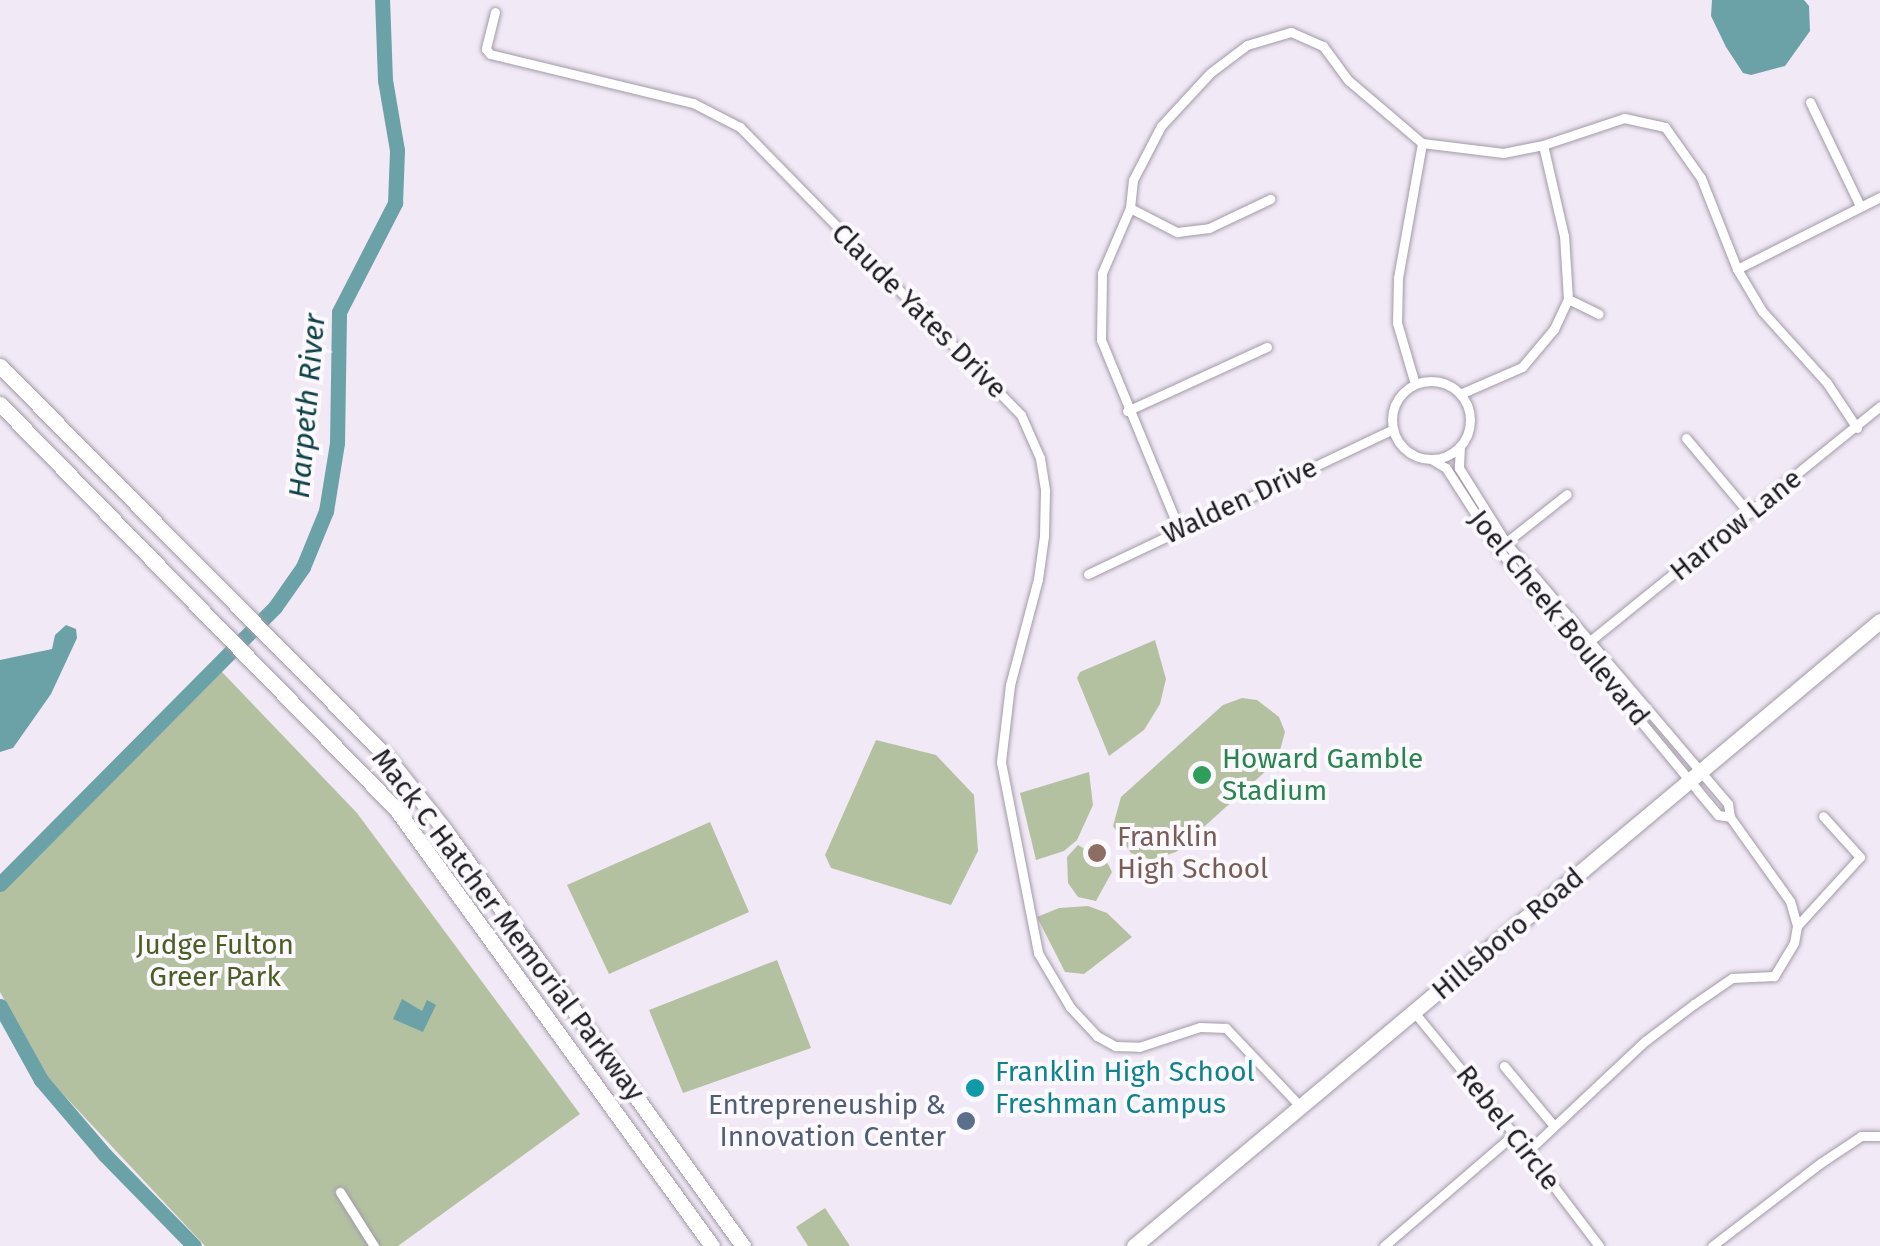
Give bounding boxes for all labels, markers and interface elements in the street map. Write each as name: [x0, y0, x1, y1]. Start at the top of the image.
street label: Claude Yates Drive: [824, 216, 1014, 406]
water label: Harpeth River: [281, 312, 333, 500]
street label: Walden Drive: [1157, 451, 1323, 551]
street label: Harrow Lane: [1663, 462, 1809, 588]
street label: Joel Cheek Boulevard: [1462, 503, 1656, 733]
street label: Mack C Hatcher Memorial Parkway: [364, 742, 652, 1108]
place label: Howard Gamble Stadium: [1222, 742, 1423, 808]
marker: Howard Gamble Stadium: [1191, 764, 1213, 786]
place label: Franklin High School: [1117, 820, 1268, 886]
marker: Franklin High School: [1086, 842, 1108, 864]
street label: Hillsboro Road: [1425, 861, 1591, 1007]
park label: Judge Fulton Greer Park: [136, 928, 294, 994]
place label: Franklin High School Freshman Campus: [995, 1055, 1255, 1121]
street label: Rebel Circle: [1449, 1059, 1567, 1197]
marker: Franklin High School Freshman Campus: [964, 1077, 986, 1099]
place label: Entrepreneuship & Innovation Center: [708, 1088, 946, 1154]
marker: Entrepreneuship & Innovation Center: [955, 1110, 977, 1132]

